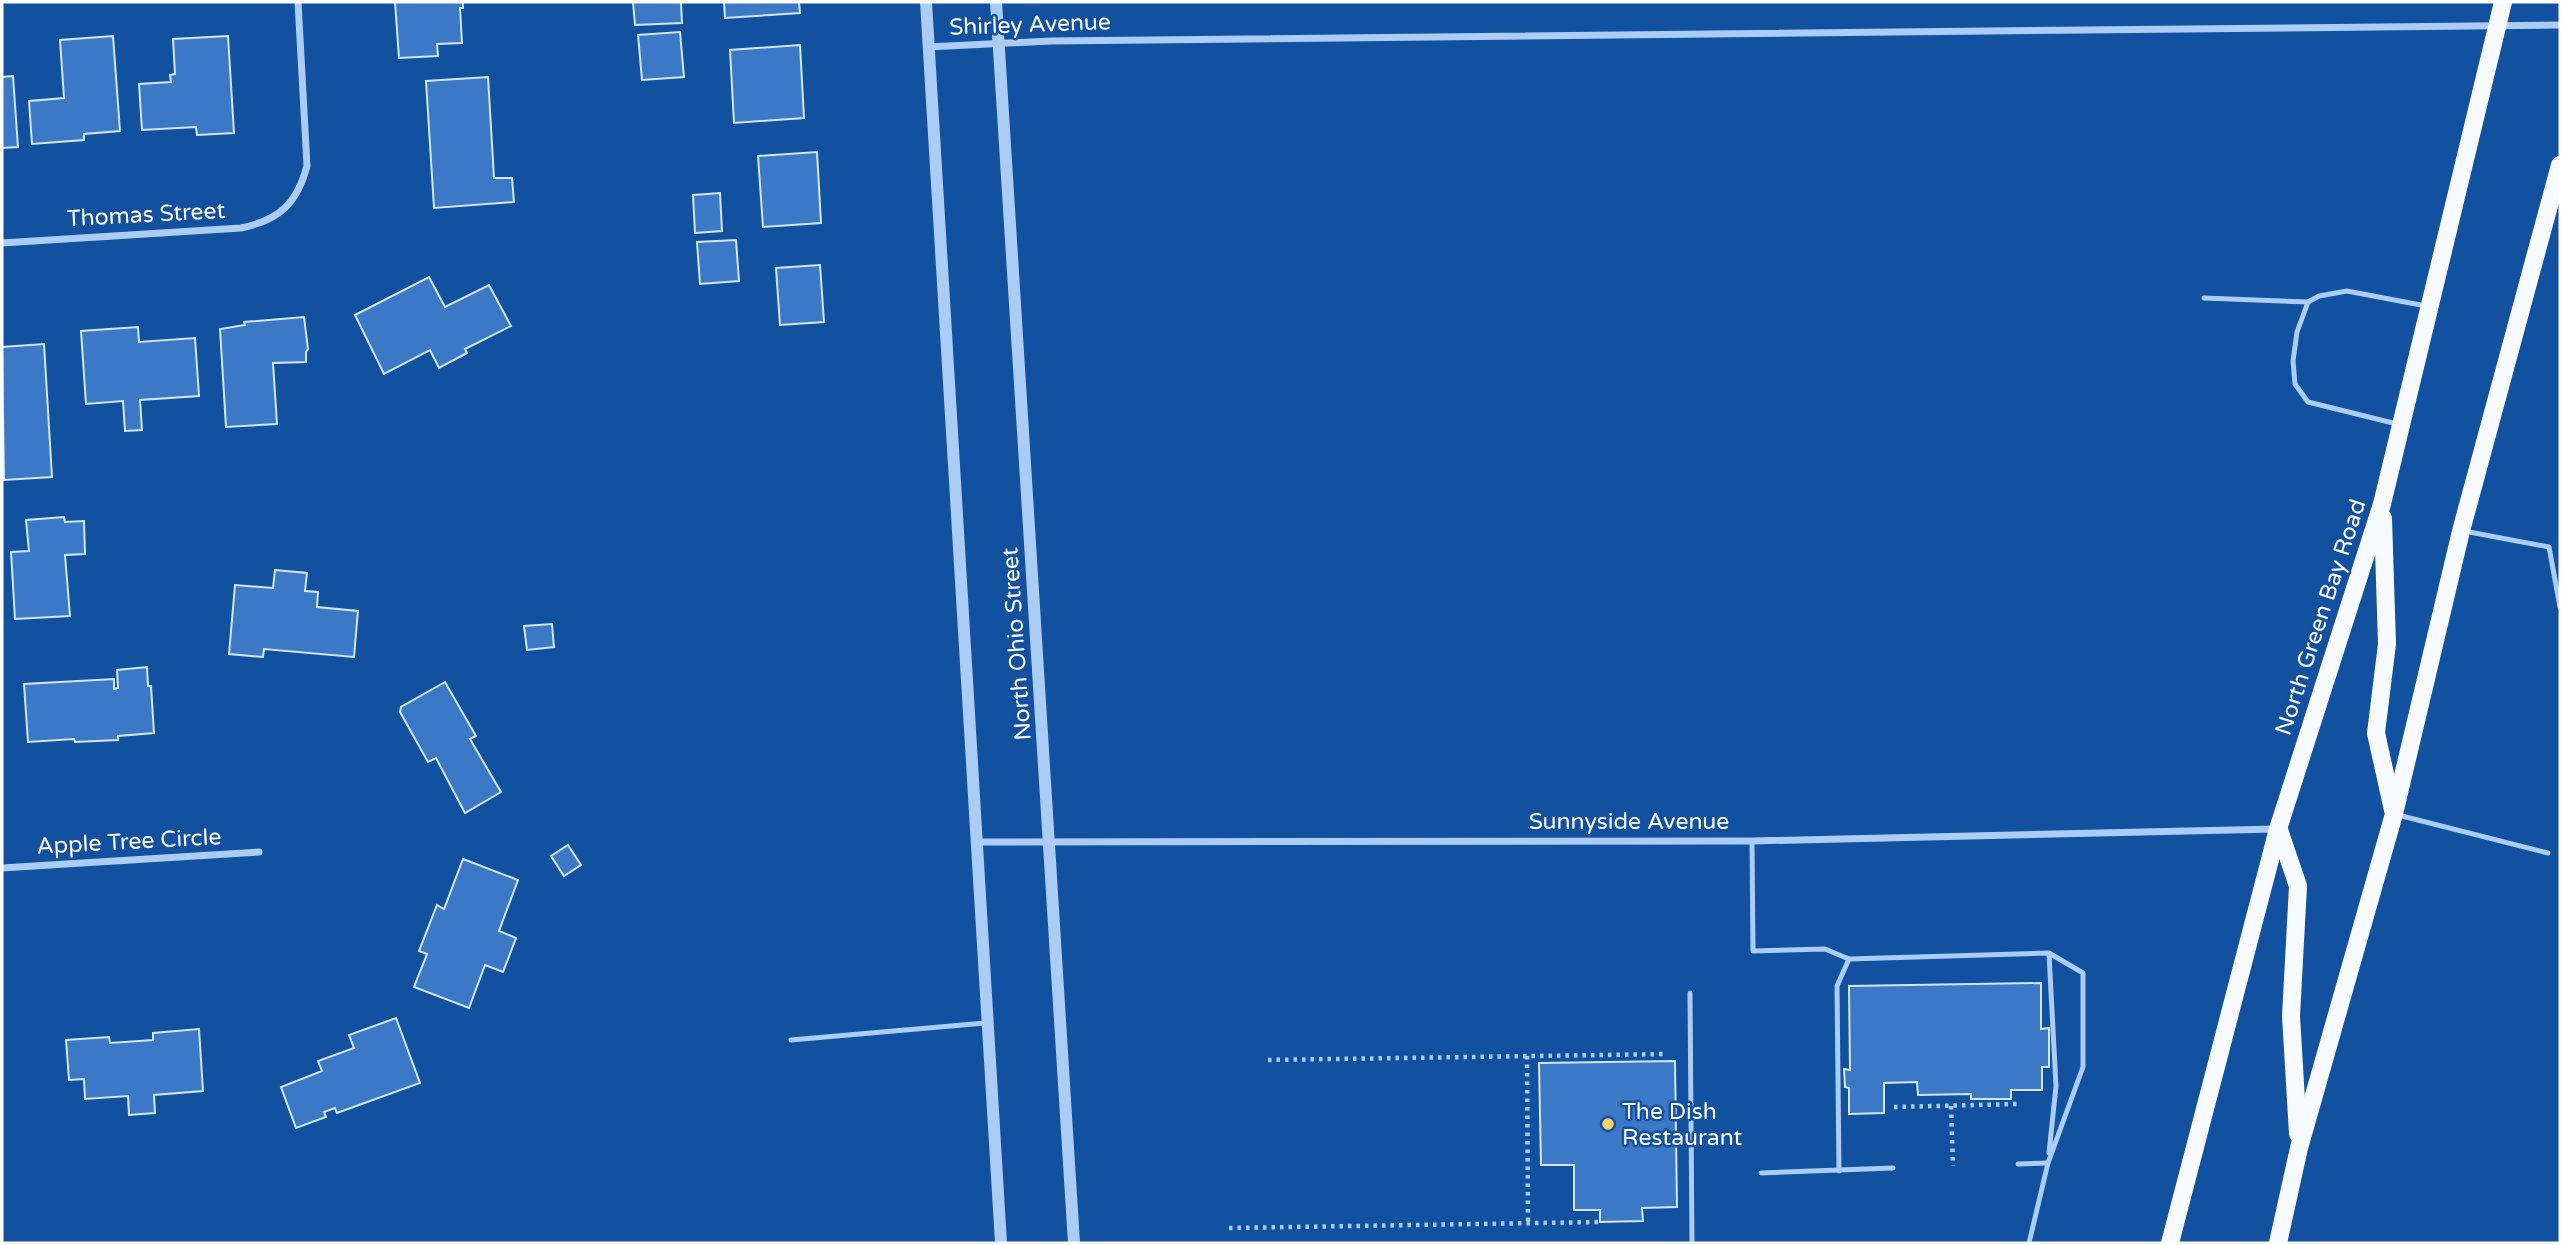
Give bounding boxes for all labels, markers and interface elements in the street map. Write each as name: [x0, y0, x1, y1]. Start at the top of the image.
street label: Shirley Avenue: [949, 8, 1111, 42]
street label: Thomas Street: [66, 197, 226, 233]
street label: North Green Bay Road: [2270, 496, 2372, 739]
street label: North Ohio Street: [996, 546, 1038, 741]
street label: Sunnyside Avenue: [1529, 808, 1729, 836]
street label: Apple Tree Circle: [36, 823, 222, 861]
place label: The Dish Restaurant: [1622, 1098, 1742, 1152]
marker: The Dish Restaurant: [1600, 1116, 1616, 1132]

